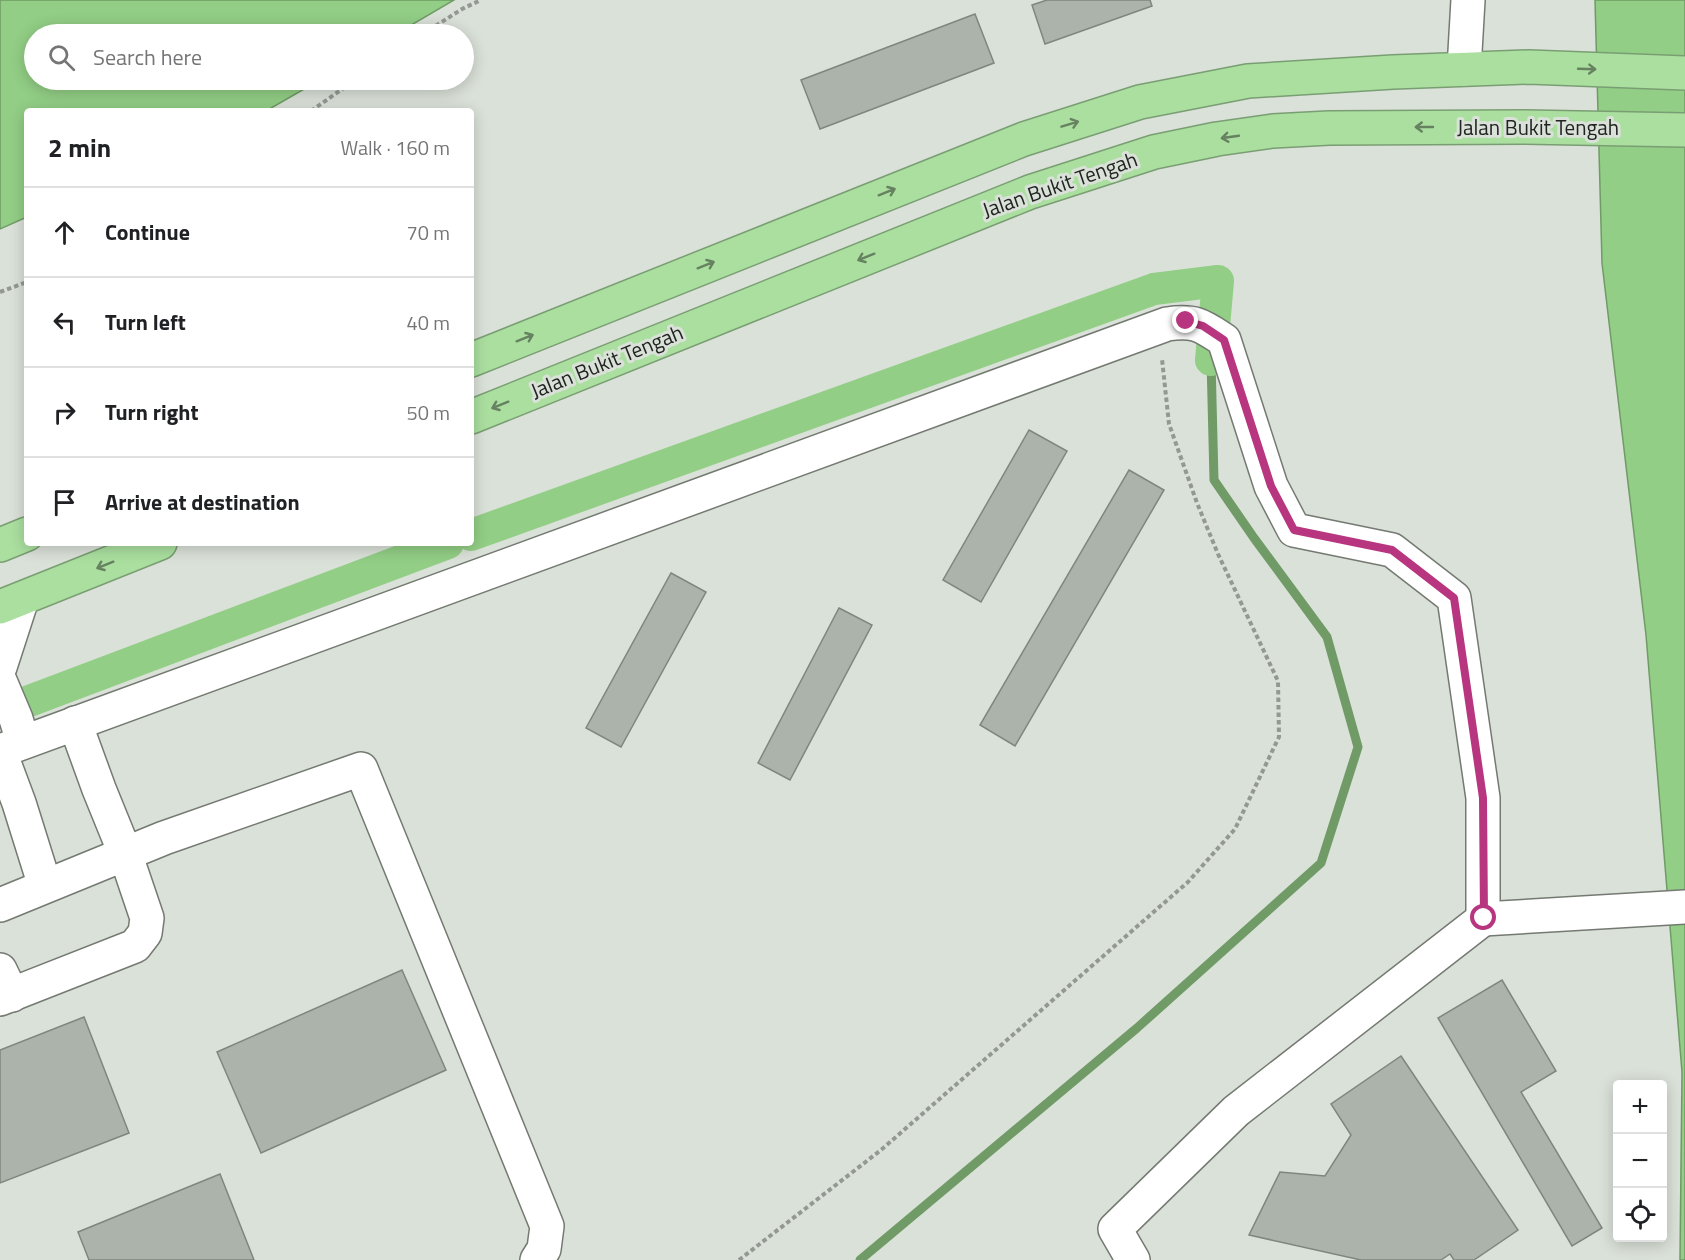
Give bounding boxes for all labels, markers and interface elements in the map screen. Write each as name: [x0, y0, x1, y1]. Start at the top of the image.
search box: [24, 24, 474, 90]
text: Search here: [93, 40, 202, 74]
icon: search: [45, 41, 78, 74]
one-way arrow: [1577, 64, 1597, 75]
street label: Jalan Bukit Tengah: [1457, 111, 1619, 143]
one-way arrow: [1060, 118, 1079, 129]
one-way arrow: [1415, 121, 1435, 133]
text: 2 min: [48, 128, 111, 167]
text: Walk · 160 m: [341, 132, 450, 163]
one-way arrow: [1220, 132, 1240, 143]
street label: Jalan Bukit Tengah: [978, 143, 1142, 226]
one-way arrow: [877, 186, 896, 197]
text: Continue: [105, 215, 190, 249]
icon: ahead: [48, 216, 81, 249]
text: 70 m: [406, 217, 450, 248]
one-way arrow: [857, 252, 876, 263]
one-way arrow: [696, 259, 715, 270]
text: Turn left: [105, 305, 186, 339]
icon: left: [48, 306, 81, 339]
text: 40 m: [406, 307, 450, 338]
route end: [1172, 307, 1198, 333]
street label: Jalan Bukit Tengah: [525, 316, 688, 406]
one-way arrow: [516, 332, 534, 343]
text: Turn right: [105, 395, 199, 429]
icon: right: [48, 396, 81, 429]
text: 50 m: [406, 397, 450, 428]
one-way arrow: [492, 400, 510, 411]
text: Arrive at destination: [105, 485, 300, 519]
icon: arrive: [48, 486, 81, 519]
one-way arrow: [97, 560, 115, 571]
route start: [1470, 904, 1496, 930]
map controls: [1613, 1080, 1667, 1242]
button: +: [1613, 1080, 1667, 1134]
button: −: [1613, 1134, 1667, 1188]
button: locate: [1613, 1188, 1667, 1242]

